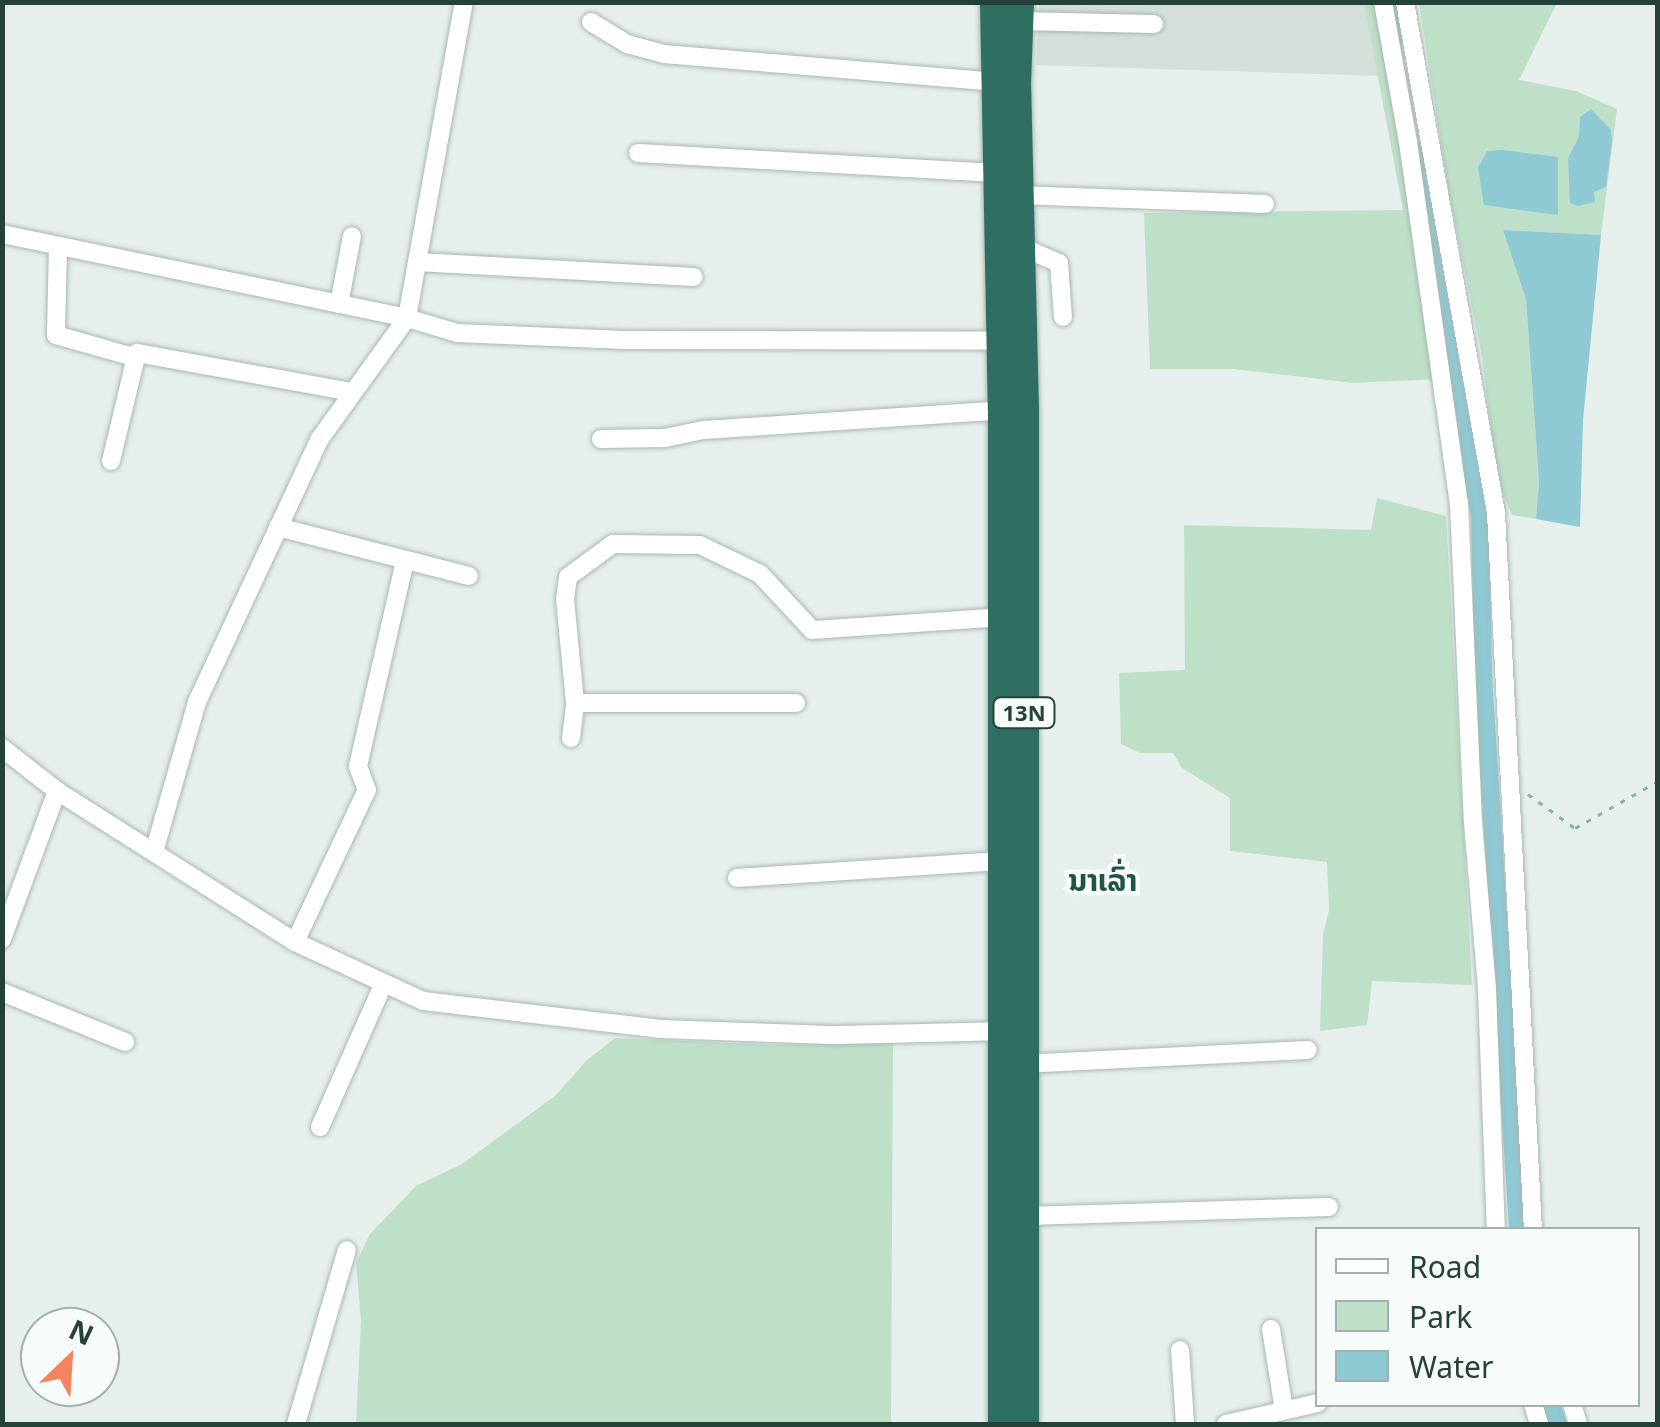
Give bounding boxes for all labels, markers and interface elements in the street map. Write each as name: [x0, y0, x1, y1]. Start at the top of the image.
road number: 13N: [992, 696, 1056, 730]
district label: ນາເລົ່າ: [1069, 862, 1137, 898]
legend: [1315, 1227, 1640, 1407]
text: Road: [1409, 1246, 1481, 1287]
text: Park: [1409, 1296, 1472, 1337]
north arrow: [20, 1307, 120, 1407]
text: N: [63, 1310, 100, 1354]
text: Water: [1409, 1346, 1493, 1387]

